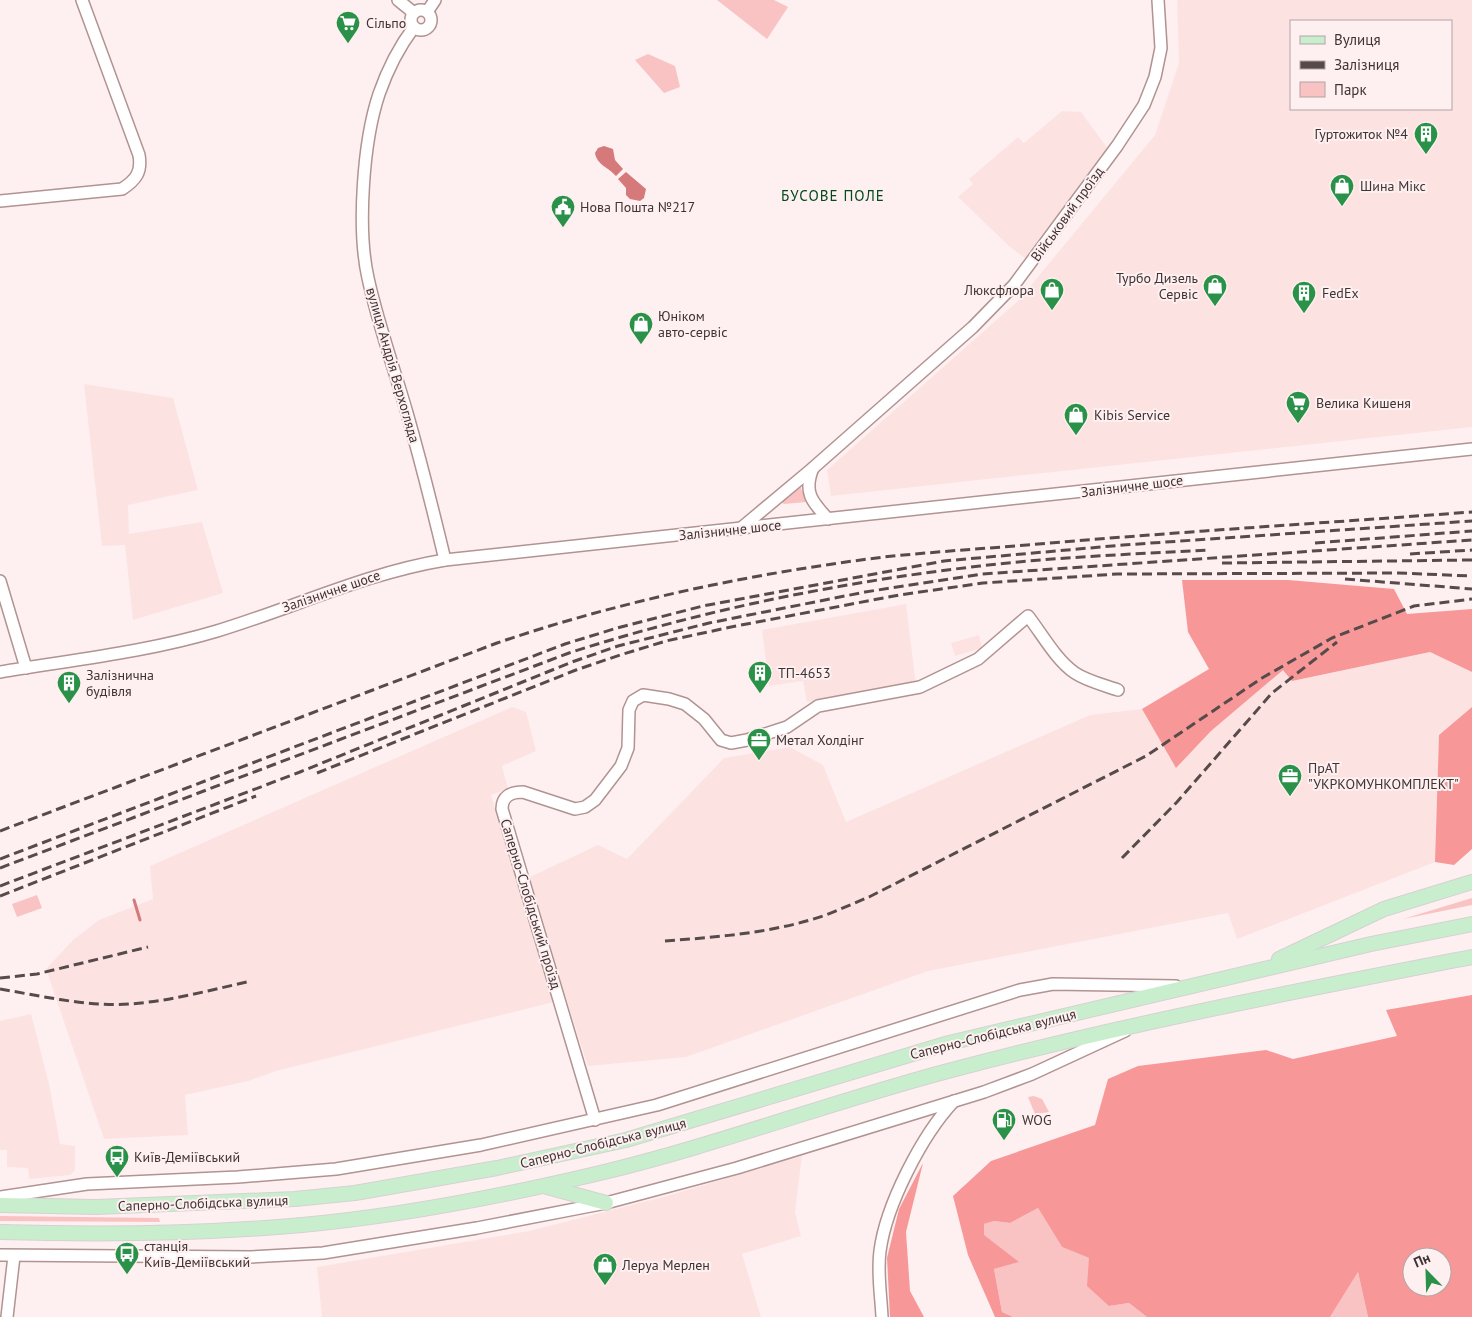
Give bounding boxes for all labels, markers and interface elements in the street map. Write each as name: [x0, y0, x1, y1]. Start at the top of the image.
supermarket icon: Сільпо: [335, 10, 361, 44]
place label: Сільпо: [366, 14, 406, 32]
legend: [1290, 20, 1452, 110]
text: Вулиця: [1334, 30, 1381, 49]
text: Залізниця: [1334, 55, 1399, 74]
text: Парк: [1334, 80, 1367, 99]
building icon: Гуртожиток №4: [1413, 121, 1439, 155]
place label: Гуртожиток №4: [1315, 125, 1408, 143]
street label: Військовий проїзд: [1027, 163, 1108, 265]
shop icon: Шина Мікс: [1329, 173, 1355, 207]
place label: Шина Мікс: [1360, 177, 1426, 195]
district label: БУСОВЕ ПОЛЕ: [781, 186, 885, 205]
public building icon: Нова Пошта №217: [550, 194, 576, 228]
place label: Нова Пошта №217: [580, 198, 695, 216]
place label: Турбо Дизель Сервіс: [1116, 269, 1198, 303]
shop icon: Турбо Дизель Сервіс: [1202, 273, 1228, 307]
shop icon: Люксфлора: [1039, 277, 1065, 311]
building icon: FedEx: [1291, 280, 1317, 314]
place label: Люксфлора: [963, 281, 1034, 299]
place label: FedEx: [1322, 284, 1359, 302]
street label: вулиця Андрія Верхогляда: [362, 285, 424, 445]
place label: Юніком авто-сервіс: [658, 307, 728, 341]
shop icon: Юніком авто-сервіс: [628, 311, 654, 345]
supermarket icon: Велика Кишеня: [1285, 390, 1311, 424]
place label: Велика Кишеня: [1316, 394, 1411, 412]
shop icon: Kibis Service: [1063, 402, 1089, 436]
place label: Kibis Service: [1094, 406, 1170, 424]
street label: Залізничне шосе: [1080, 471, 1184, 501]
street label: Залізничне шосе: [678, 516, 782, 544]
street label: Залізничне шосе: [279, 566, 383, 616]
building icon: ТП-4653: [747, 660, 773, 694]
place label: ТП-4653: [778, 664, 831, 682]
place label: Залізнична будівля: [86, 666, 154, 700]
building icon: Залізнична будівля: [56, 670, 82, 704]
office icon: Метал Холдінг: [746, 727, 772, 761]
place label: Метал Холдінг: [776, 731, 865, 749]
place label: ПрАТ "УКРКОМУНКОМПЛЕКТ": [1308, 759, 1459, 793]
office icon: ПрАТ "УКРКОМУНКОМПЛЕКТ": [1277, 763, 1303, 797]
street label: Саперно-Слобідський проїзд: [497, 817, 566, 992]
street label: Саперно-Слобідська вулиця: [908, 1005, 1078, 1063]
fuel station icon: WOG: [991, 1107, 1017, 1141]
place label: WOG: [1022, 1111, 1051, 1129]
street label: Саперно-Слобідська вулиця: [518, 1114, 688, 1172]
bus stop icon: Київ-Деміївський: [104, 1144, 130, 1178]
place label: Київ-Деміївський: [134, 1148, 240, 1166]
street label: Саперно-Слобідська вулиця: [117, 1191, 289, 1215]
place label: станція Київ-Деміївський: [144, 1237, 250, 1271]
bus stop icon: станція Київ-Деміївський: [114, 1241, 140, 1275]
north arrow: [1402, 1247, 1452, 1297]
text: Пн: [1411, 1249, 1433, 1272]
shop icon: Леруа Мерлен: [592, 1252, 618, 1286]
place label: Леруа Мерлен: [621, 1256, 710, 1274]

